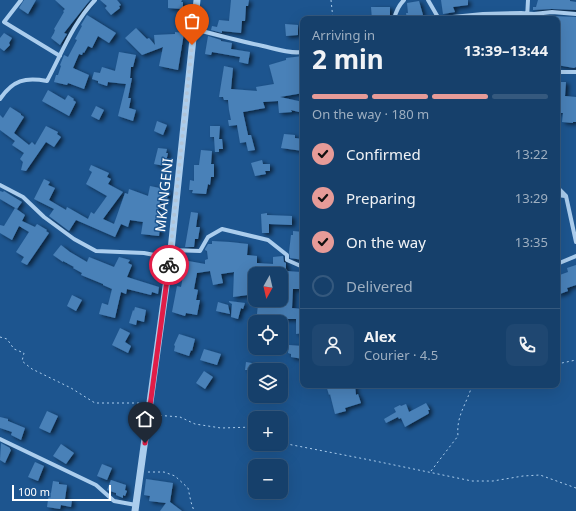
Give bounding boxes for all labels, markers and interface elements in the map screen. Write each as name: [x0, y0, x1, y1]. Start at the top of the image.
pin: [175, 4, 209, 45]
icon: bag: [181, 10, 203, 32]
text: Arriving in: [312, 26, 375, 44]
text: 13:39–13:44: [463, 40, 548, 60]
text: 2 min: [312, 41, 384, 77]
text: On the way · 180 m: [312, 105, 429, 123]
icon: check: [312, 143, 334, 165]
text: Confirmed: [346, 144, 421, 164]
text: 13:22: [515, 145, 548, 163]
street label: MKANGENI: [150, 157, 177, 233]
icon: check: [312, 187, 334, 209]
text: Preparing: [346, 188, 416, 208]
text: 13:29: [515, 189, 548, 207]
icon: check: [312, 231, 334, 253]
text: On the way: [346, 232, 426, 252]
text: 13:35: [515, 233, 548, 251]
courier: [149, 245, 189, 285]
icon: bike: [158, 254, 180, 276]
north arrow: [248, 267, 288, 307]
map controls: [248, 267, 288, 499]
text: Delivered: [346, 276, 413, 296]
button: locate: [248, 315, 288, 355]
button: person: [312, 324, 354, 366]
button: phone: [506, 324, 548, 366]
text: Alex: [364, 326, 396, 346]
text: Courier · 4.5: [364, 346, 438, 364]
button: layers: [248, 363, 288, 403]
pin: [128, 402, 162, 443]
icon: home: [134, 408, 156, 430]
button: +: [248, 411, 288, 451]
button: −: [248, 459, 288, 499]
scale bar: [12, 483, 111, 502]
text: 100 m: [18, 484, 50, 499]

